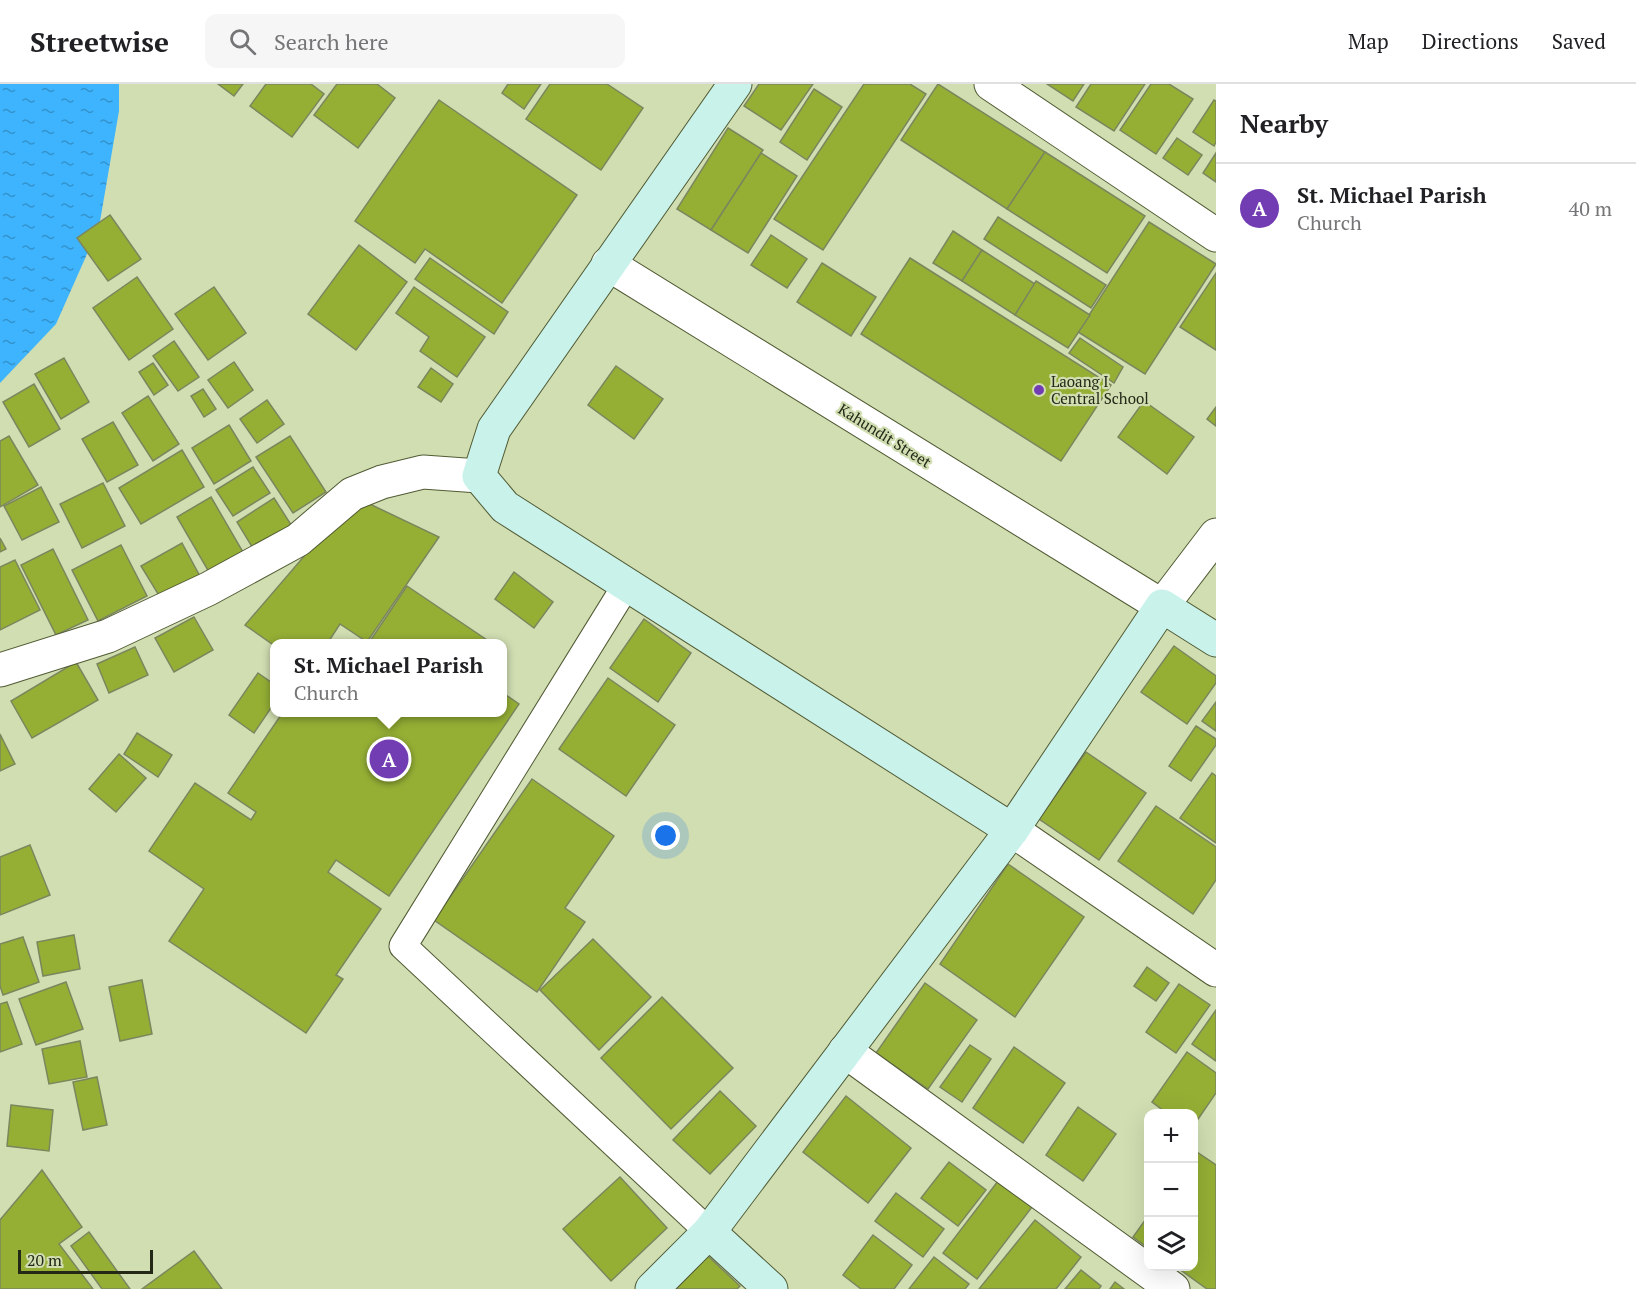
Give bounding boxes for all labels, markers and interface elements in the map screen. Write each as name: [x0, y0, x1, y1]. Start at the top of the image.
search box: [205, 14, 625, 68]
text: Streetwise: [30, 23, 169, 60]
icon: search: [226, 25, 259, 58]
text: Search here: [274, 27, 389, 56]
text: Map: [1348, 27, 1389, 55]
text: Directions: [1422, 27, 1519, 55]
text: Saved: [1552, 27, 1606, 55]
text: Nearby: [1240, 106, 1328, 140]
text: St. Michael Parish: [1297, 180, 1487, 209]
text: A: [1252, 195, 1267, 222]
text: 40 m: [1569, 195, 1612, 222]
text: Church: [1297, 209, 1362, 236]
place label: Laoang I Central School: [1051, 371, 1149, 408]
marker: Laoang I Central School: [1032, 383, 1046, 397]
street label: Kahundit Street: [835, 399, 935, 472]
popup: [270, 639, 507, 717]
text: St. Michael Parish: [294, 650, 483, 679]
text: Church: [294, 679, 359, 706]
pin: A: [370, 736, 408, 782]
your location: [651, 821, 680, 850]
map controls: [1144, 1109, 1198, 1271]
button: +: [1144, 1109, 1198, 1163]
button: −: [1144, 1163, 1198, 1217]
button: layers: [1144, 1217, 1198, 1271]
scale bar: [18, 1247, 153, 1274]
text: 20 m: [27, 1249, 62, 1271]

